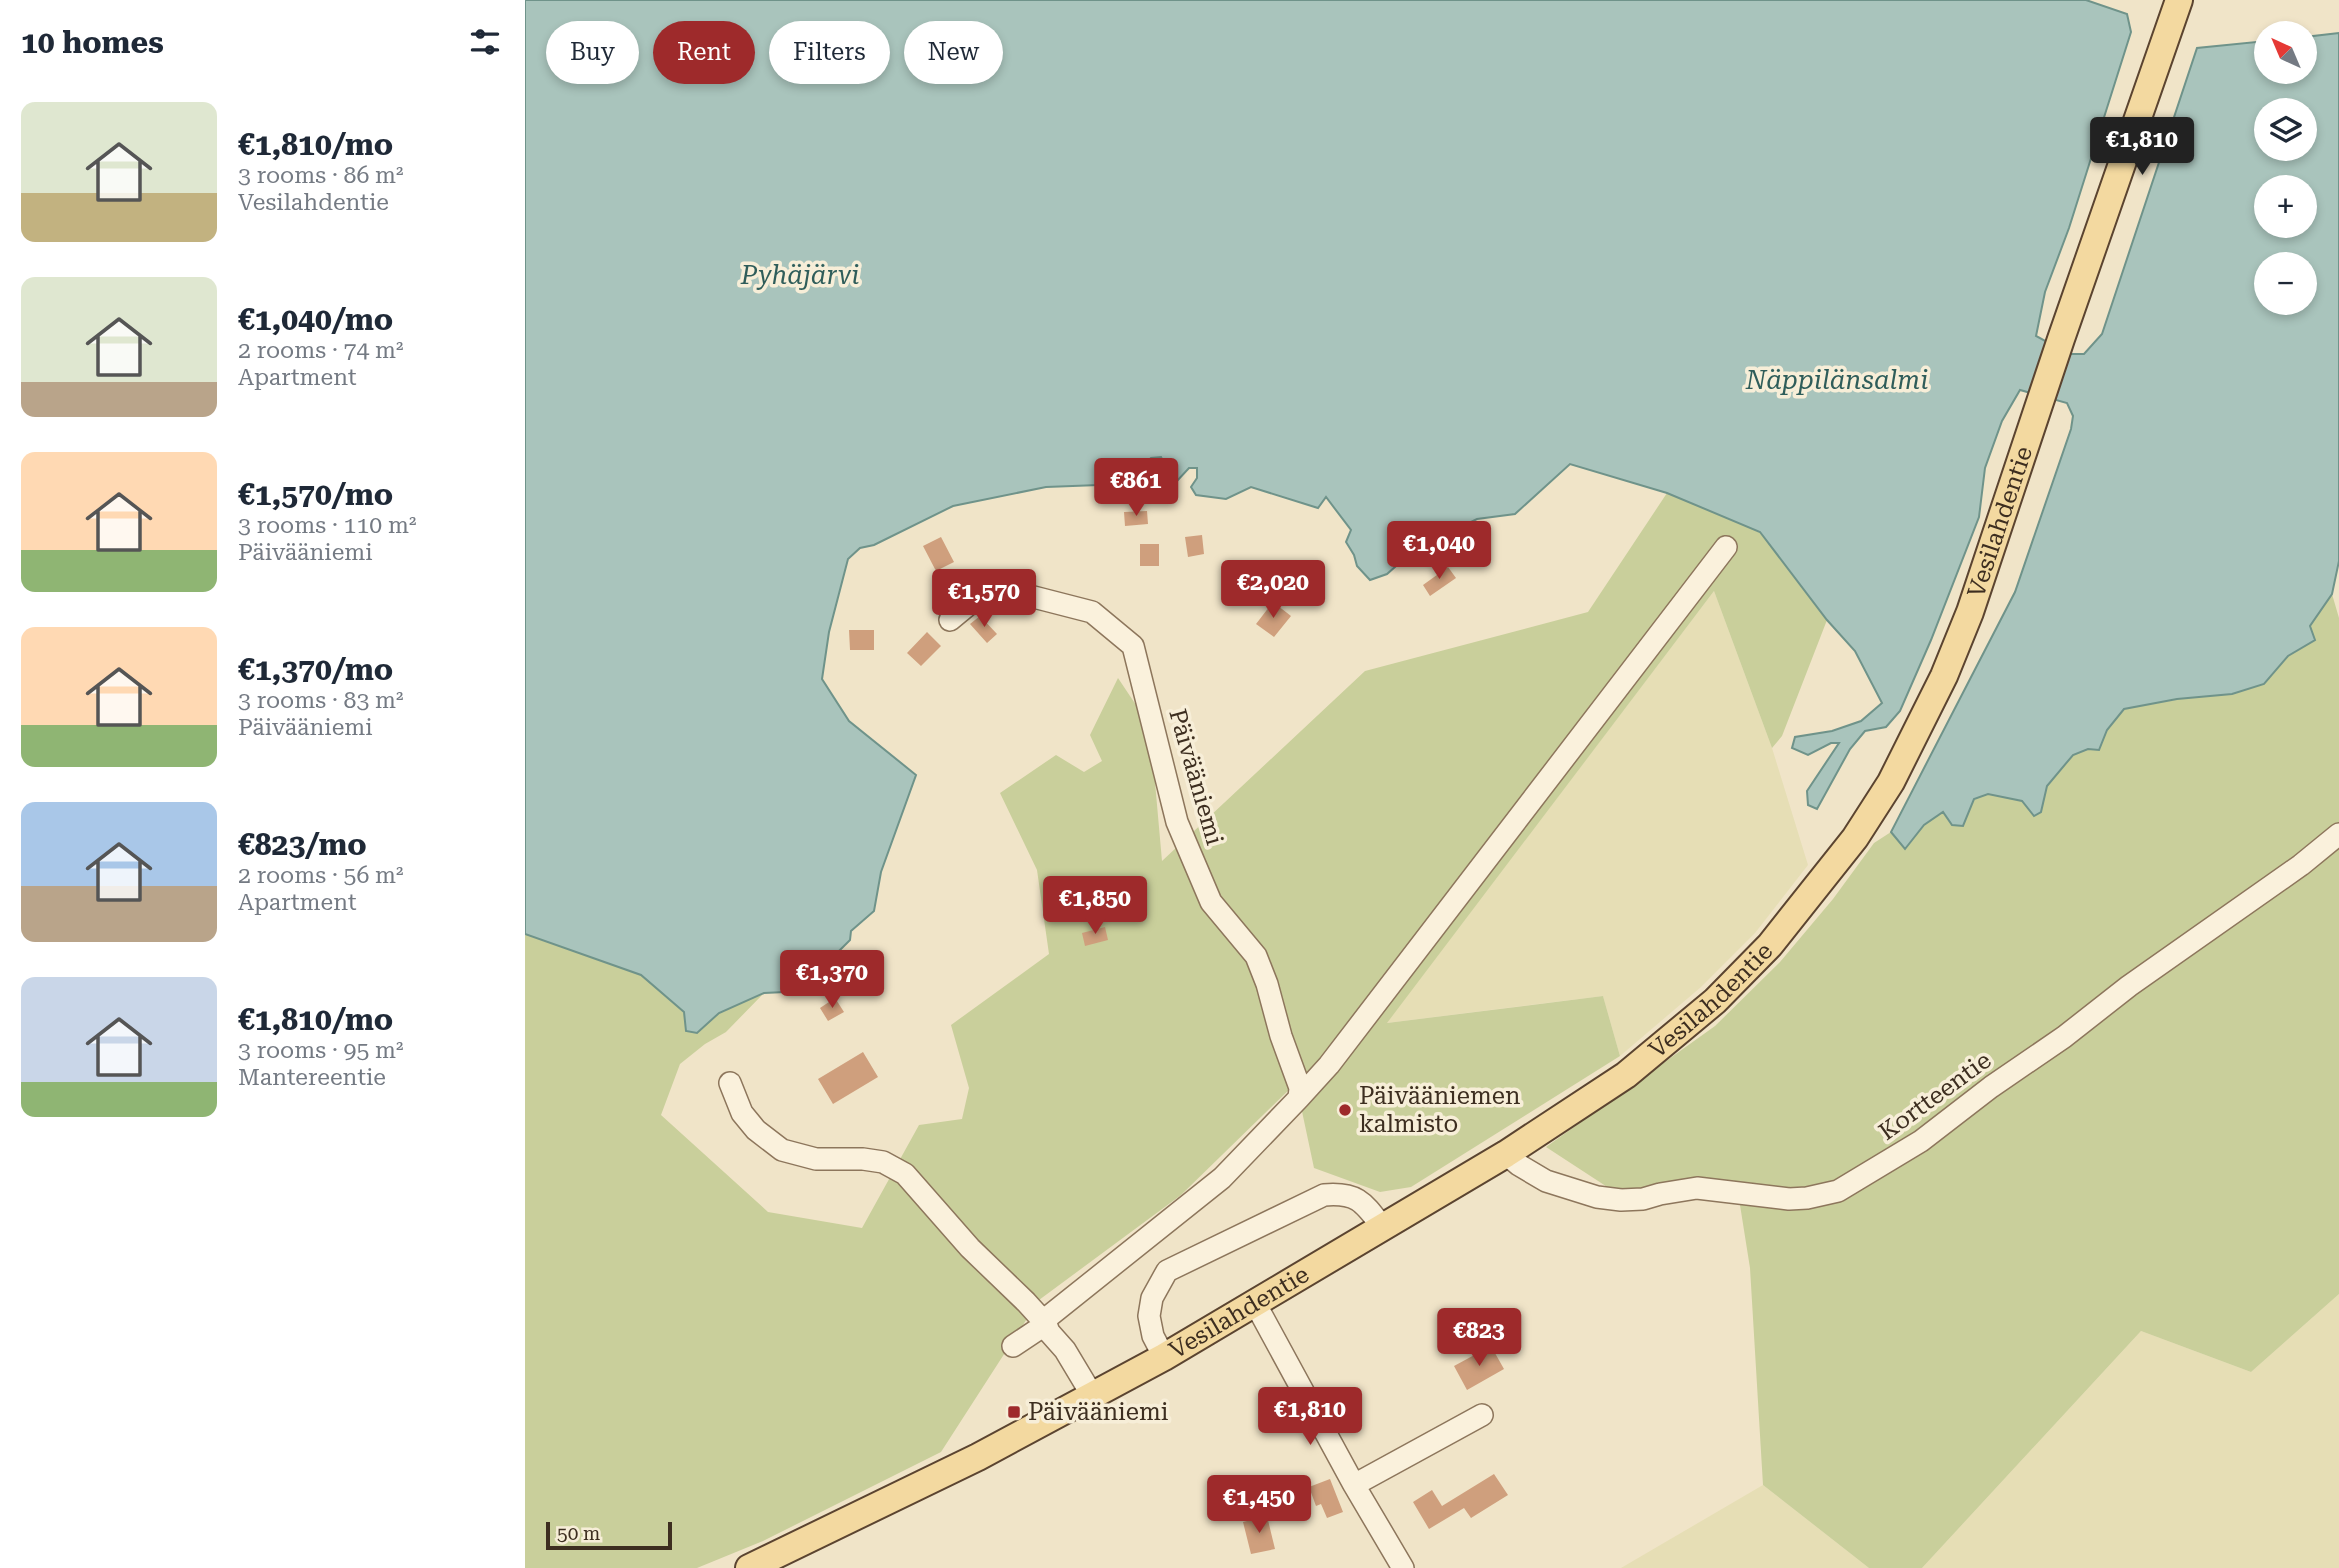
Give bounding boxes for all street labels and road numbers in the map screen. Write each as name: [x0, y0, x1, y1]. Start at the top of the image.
street label: Vesilahdentie: [1962, 443, 2038, 601]
street label: Päivääniemi: [1163, 706, 1229, 849]
street label: Vesilahdentie: [1643, 937, 1778, 1064]
street label: Kortteentie: [1874, 1046, 1996, 1146]
street label: Vesilahdentie: [1164, 1260, 1314, 1365]

